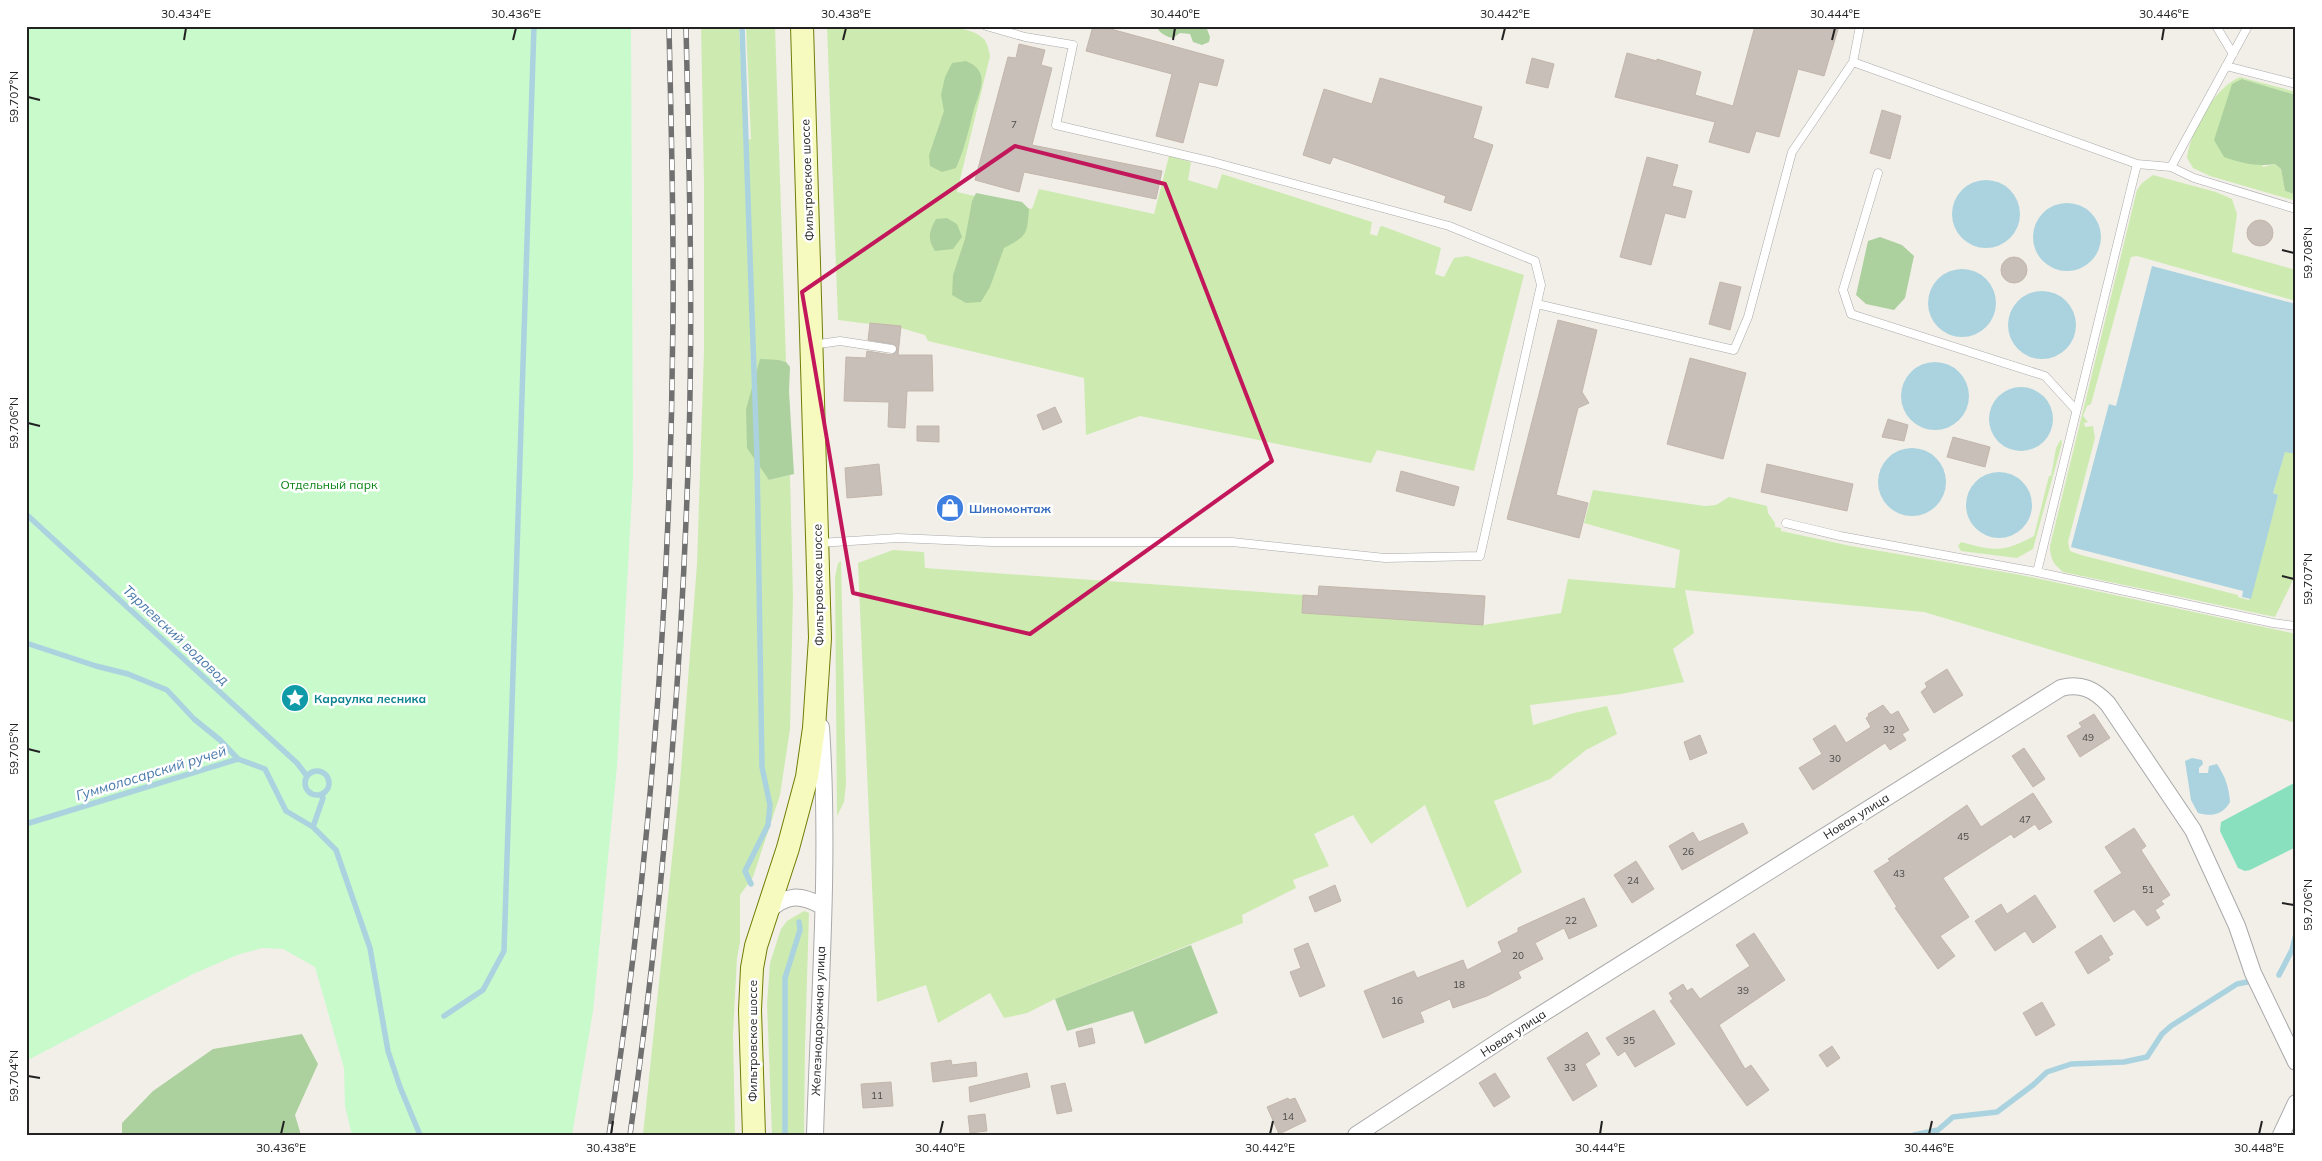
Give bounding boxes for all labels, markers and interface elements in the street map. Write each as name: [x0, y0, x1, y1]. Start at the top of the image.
text: 30.434°E: [161, 6, 211, 21]
text: 30.436°E: [491, 6, 541, 21]
text: 30.438°E: [821, 6, 871, 21]
text: 30.440°E: [1150, 6, 1200, 21]
text: 30.442°E: [1480, 6, 1530, 21]
text: 30.444°E: [1810, 6, 1860, 21]
text: 30.446°E: [2139, 6, 2189, 21]
text: 59.707°N: [6, 71, 21, 123]
street label: Фильтровское шоссе: [797, 118, 817, 241]
house number: 7: [1011, 118, 1017, 131]
text: 59.708°N: [2300, 227, 2315, 279]
text: 59.706°N: [6, 397, 21, 449]
park label: Отдельный парк: [281, 477, 378, 492]
shop icon: Шиномонтаж: [935, 493, 965, 523]
place label: Шиномонтаж: [969, 501, 1052, 516]
street label: Фильтровское шоссе: [809, 523, 827, 646]
text: 59.707°N: [2300, 553, 2315, 605]
water label: Тярлевский водовод: [119, 581, 233, 689]
place icon: Караулка лесника: [280, 683, 310, 713]
place label: Караулка лесника: [314, 691, 426, 706]
text: 59.705°N: [6, 723, 21, 775]
house number: 32: [1883, 723, 1895, 736]
house number: 49: [2082, 731, 2094, 744]
water label: Гуммолосарский ручей: [74, 742, 228, 804]
house number: 30: [1829, 752, 1841, 765]
street label: Новая улица: [1820, 790, 1892, 842]
house number: 47: [2019, 813, 2031, 826]
house number: 45: [1957, 830, 1969, 843]
house number: 26: [1682, 845, 1694, 858]
house number: 43: [1893, 867, 1905, 880]
house number: 24: [1627, 874, 1639, 887]
text: 59.706°N: [2300, 879, 2315, 931]
house number: 51: [2142, 883, 2154, 896]
house number: 22: [1565, 914, 1577, 927]
street label: Железнодорожная улица: [808, 946, 828, 1096]
house number: 20: [1512, 949, 1524, 962]
house number: 18: [1453, 978, 1465, 991]
street label: Фильтровское шоссе: [745, 980, 760, 1102]
house number: 39: [1737, 984, 1749, 997]
house number: 16: [1391, 994, 1403, 1007]
street label: Новая улица: [1478, 1006, 1548, 1060]
house number: 35: [1623, 1034, 1635, 1047]
text: 59.704°N: [6, 1050, 21, 1102]
house number: 33: [1564, 1061, 1576, 1074]
house number: 11: [871, 1089, 883, 1102]
house number: 14: [1282, 1110, 1294, 1123]
text: 30.436°E: [256, 1140, 306, 1155]
text: 30.438°E: [586, 1140, 636, 1155]
text: 30.440°E: [915, 1140, 965, 1155]
text: 30.442°E: [1245, 1140, 1295, 1155]
text: 30.444°E: [1575, 1140, 1625, 1155]
text: 30.446°E: [1904, 1140, 1954, 1155]
text: 30.448°E: [2234, 1140, 2284, 1155]

